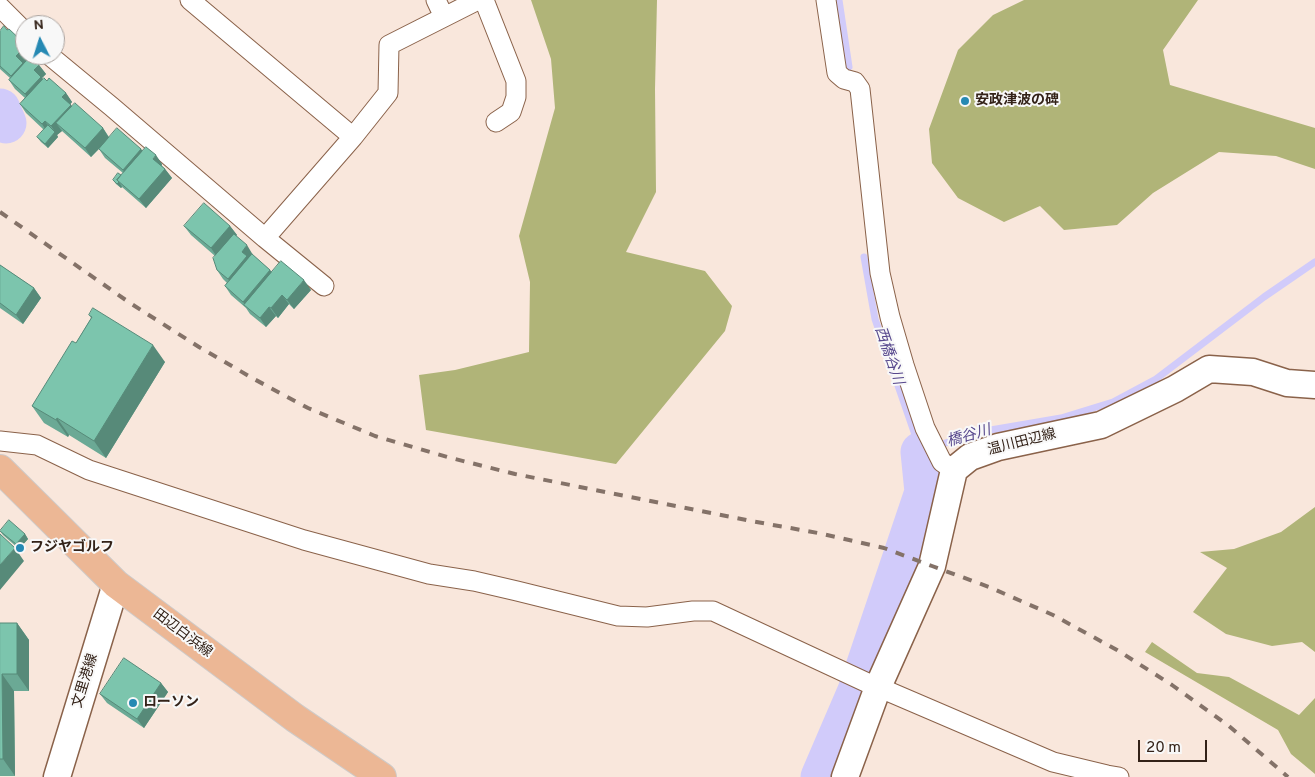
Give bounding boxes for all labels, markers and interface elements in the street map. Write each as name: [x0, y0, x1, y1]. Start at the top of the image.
north arrow: [15, 15, 65, 65]
text: N: [33, 17, 44, 34]
place label: 安政津波の碑: [975, 93, 1059, 109]
marker: 安政津波の碑: [959, 95, 971, 107]
water label: 西橋谷川: [870, 325, 906, 387]
water label: 橋谷川: [945, 422, 993, 452]
street label: 温川田辺線: [986, 426, 1058, 460]
place label: フジヤゴルフ: [30, 540, 114, 556]
marker: フジヤゴルフ: [14, 542, 26, 554]
street label: 田辺白浜線: [149, 606, 215, 662]
street label: 文里港線: [70, 652, 102, 710]
place label: ローソン: [143, 695, 199, 711]
marker: ローソン: [127, 697, 139, 709]
scale bar: [1140, 730, 1209, 762]
text: 20 m: [1146, 739, 1181, 758]

